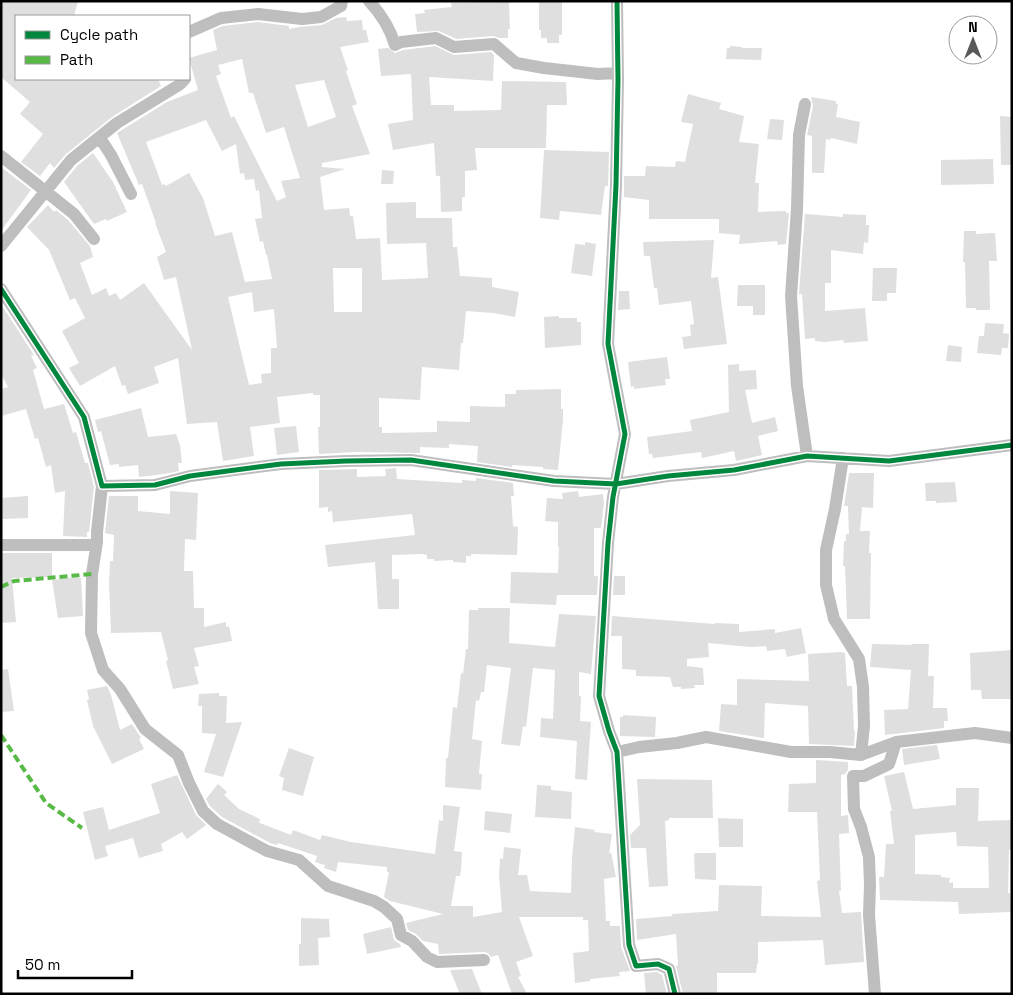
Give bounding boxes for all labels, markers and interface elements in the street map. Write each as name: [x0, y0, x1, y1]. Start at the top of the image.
legend: [15, 15, 190, 80]
north arrow: [948, 15, 998, 65]
text: N: [968, 18, 978, 36]
text: Cycle path: [60, 25, 138, 44]
text: Path: [60, 50, 93, 69]
scale bar: [18, 948, 131, 980]
text: 50 m: [25, 955, 60, 974]

